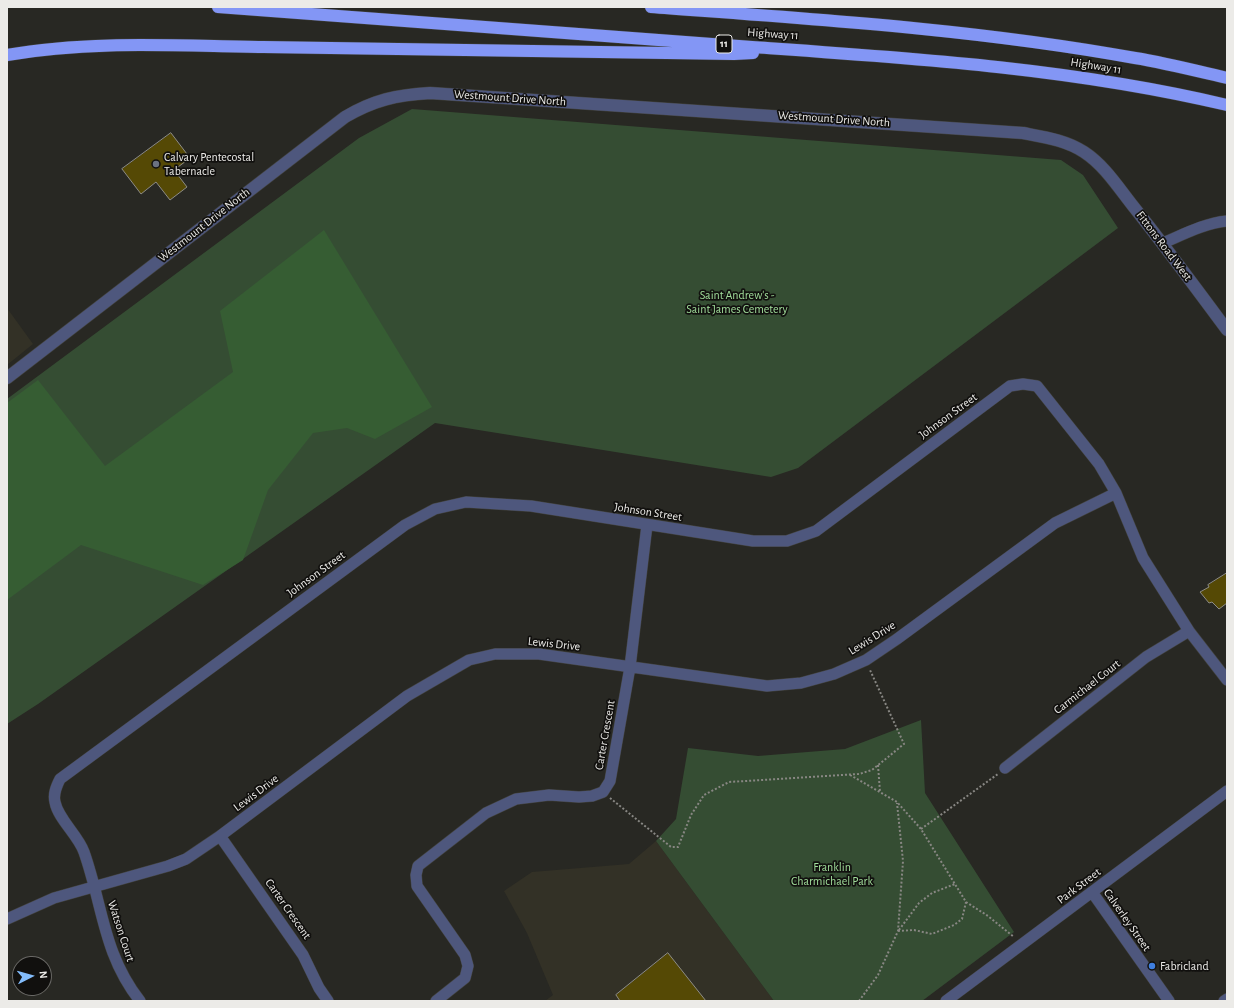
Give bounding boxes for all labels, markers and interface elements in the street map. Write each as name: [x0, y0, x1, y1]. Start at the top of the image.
street label: Highway 11: [747, 25, 799, 43]
road number: 11: [716, 35, 732, 53]
street label: Highway 11: [1069, 55, 1123, 77]
street label: Westmount Drive North: [454, 87, 566, 109]
street label: Westmount Drive North: [778, 108, 890, 130]
place label: Calvary Pentecostal Tabernacle: [164, 150, 254, 178]
marker: Calvary Pentecostal Tabernacle: [151, 159, 161, 169]
street label: Westmount Drive North: [155, 185, 253, 265]
street label: Fittons Road West: [1133, 208, 1195, 284]
park label: Saint Andrew's - Saint James Cemetery: [686, 288, 788, 316]
street label: Johnson Street: [916, 390, 980, 442]
street label: Johnson Street: [613, 500, 683, 524]
street label: Johnson Street: [284, 548, 348, 600]
street label: Lewis Drive: [846, 618, 898, 658]
street label: Lewis Drive: [527, 634, 581, 654]
street label: Carmichael Court: [1051, 657, 1123, 717]
street label: Carter Crescent: [592, 699, 618, 771]
street label: Lewis Drive: [231, 771, 281, 815]
park label: Franklin Charmichael Park: [791, 860, 873, 888]
street label: Park Street: [1054, 865, 1104, 907]
street label: Carter Crescent: [262, 876, 314, 942]
street label: Calverley Street: [1100, 886, 1154, 954]
street label: Watson Court: [104, 899, 138, 963]
north arrow: [12, 956, 52, 996]
place label: Fabricland: [1160, 959, 1209, 973]
marker: Fabricland: [1147, 961, 1157, 971]
text: N: [38, 970, 49, 979]

